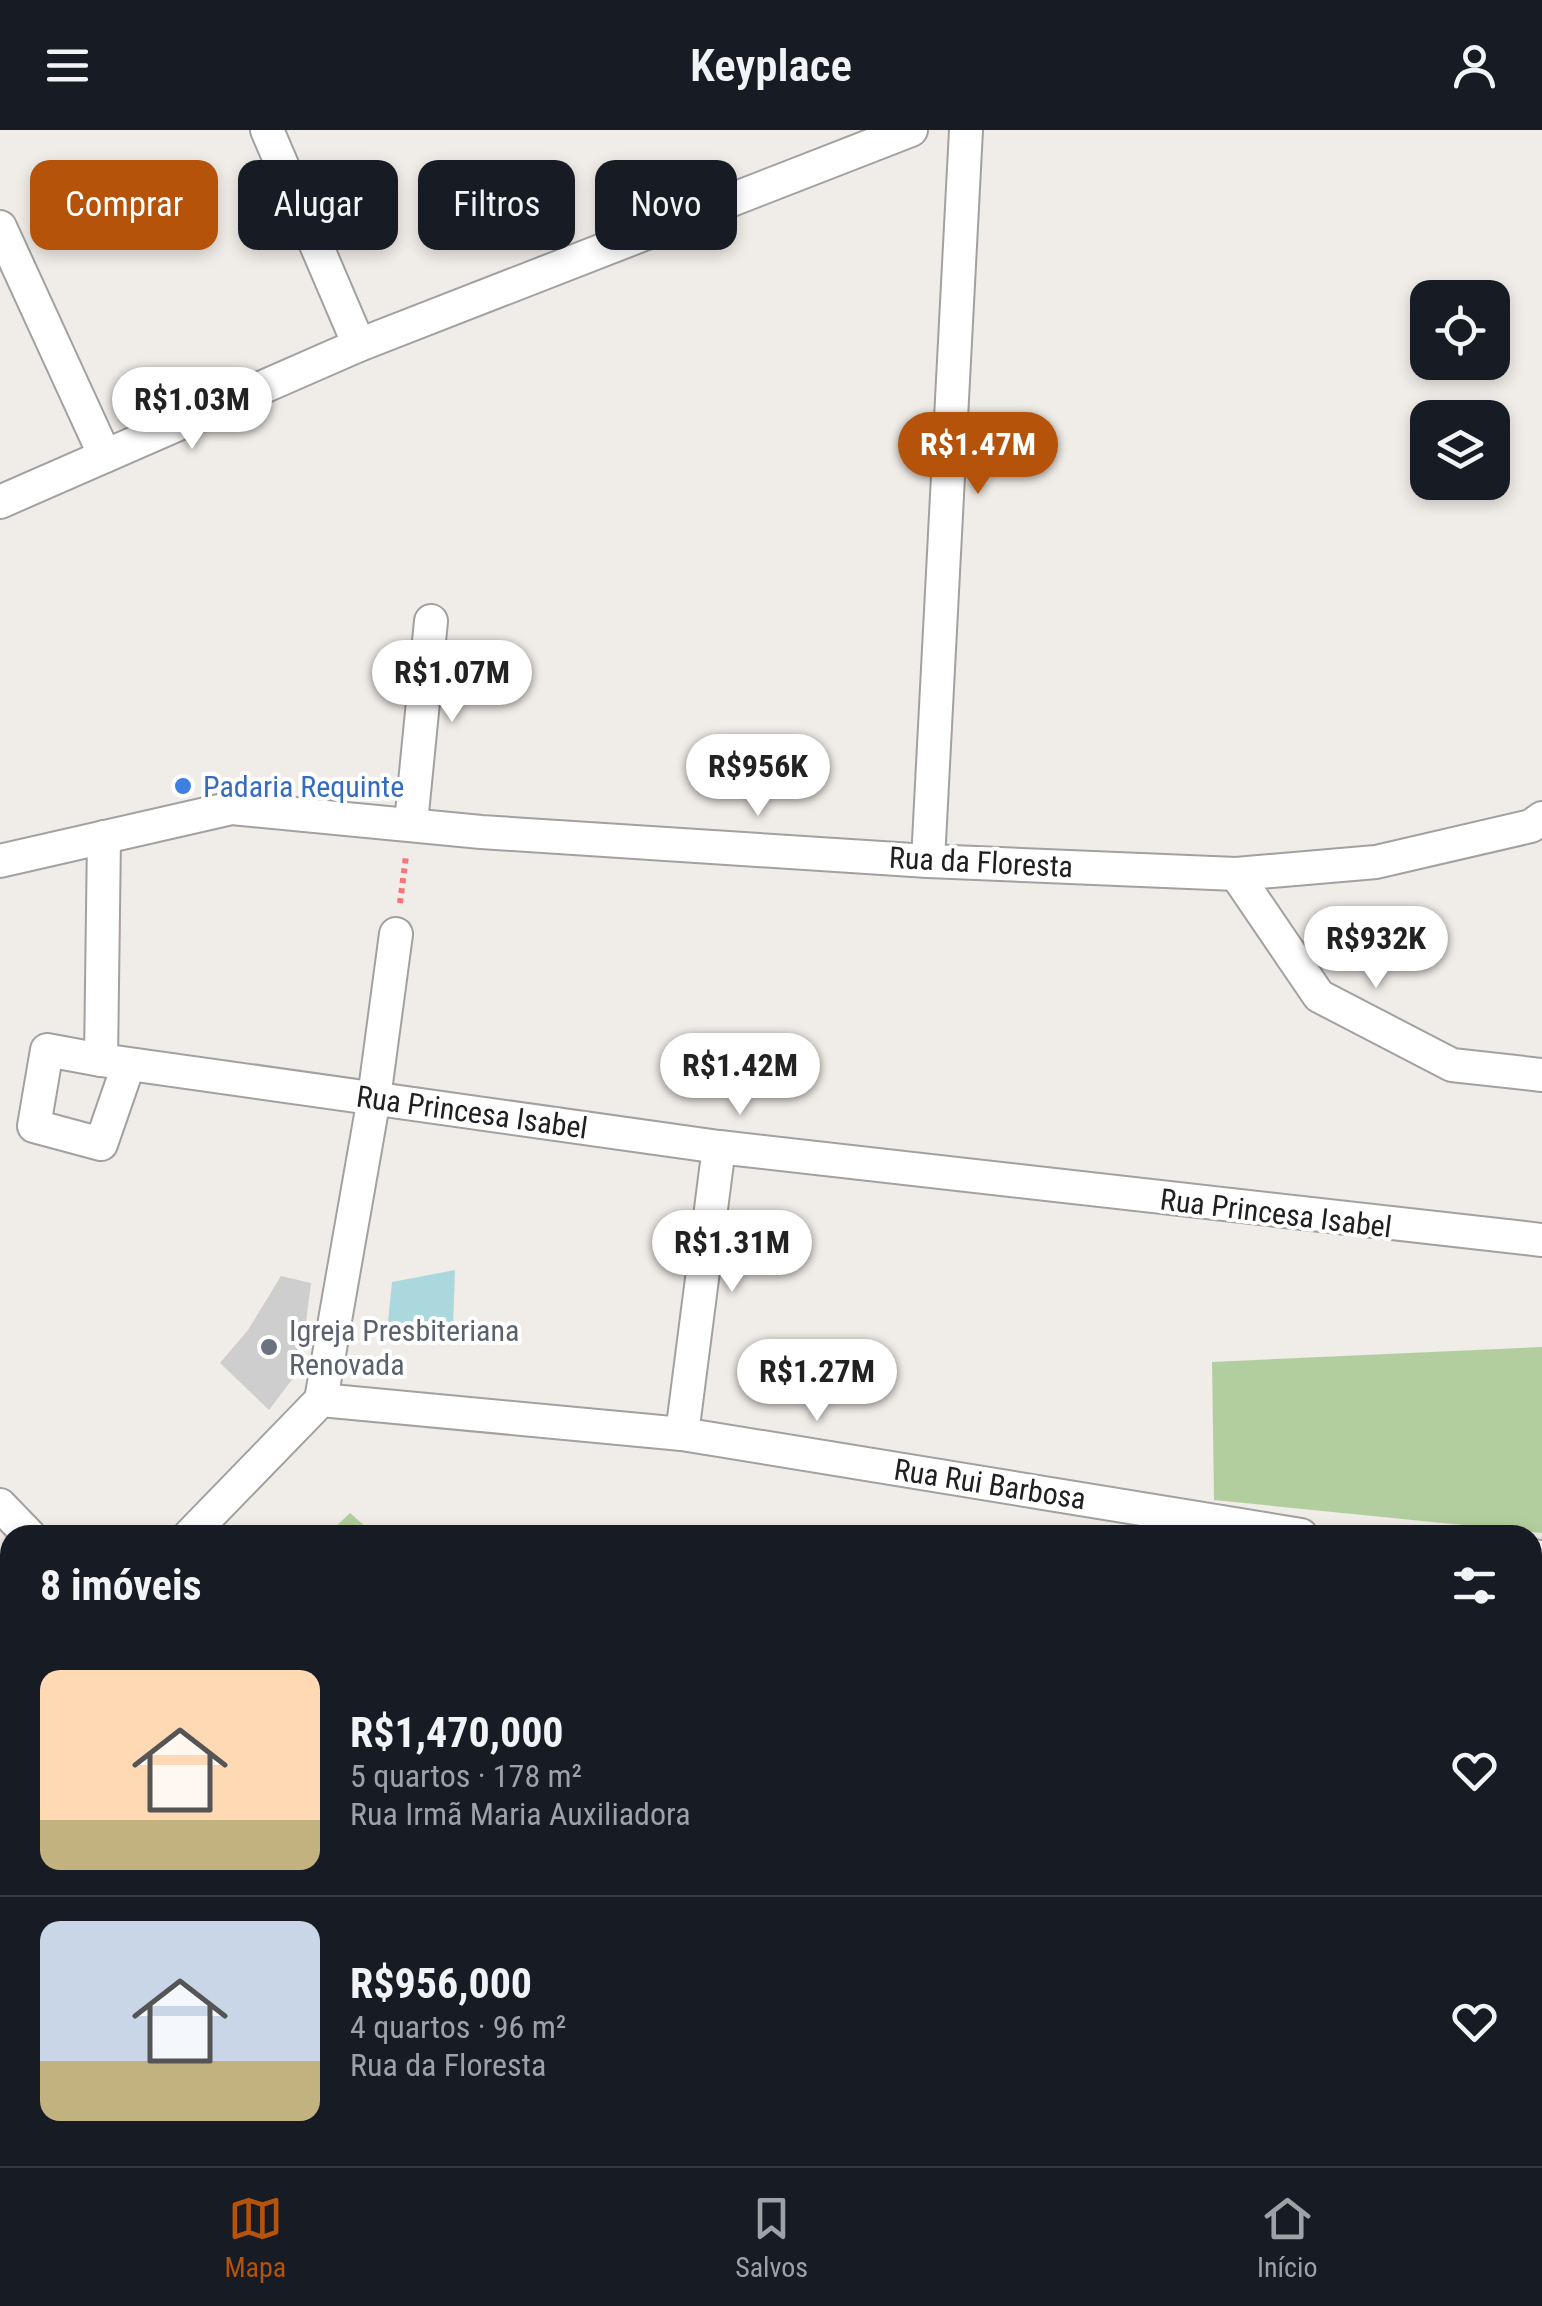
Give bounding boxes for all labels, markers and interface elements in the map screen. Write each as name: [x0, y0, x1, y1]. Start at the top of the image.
icon: menu: [40, 38, 95, 93]
icon: person: [1447, 38, 1502, 93]
text: Keyplace: [690, 39, 852, 92]
chip: Comprar: [30, 160, 218, 250]
chip: Alugar: [238, 160, 398, 250]
chip: Filtros: [418, 160, 575, 250]
chip: Novo: [595, 160, 737, 250]
map controls: [1410, 280, 1510, 500]
button: locate: [1410, 280, 1510, 380]
pin: R$1.03M: [100, 367, 284, 452]
text: R$1.03M: [134, 380, 250, 418]
button: layers: [1410, 400, 1510, 500]
pin: R$1.47M: [886, 412, 1070, 497]
text: R$1.47M: [920, 425, 1036, 463]
pin: R$1.07M: [360, 640, 544, 725]
text: R$1.07M: [394, 653, 510, 691]
pin: R$956K: [677, 734, 839, 819]
text: R$956K: [708, 747, 808, 785]
place label: Padaria Requinte: [203, 769, 404, 804]
marker: Padaria Requinte: [172, 775, 194, 797]
street label: Rua da Floresta: [888, 840, 1074, 884]
pin: R$932K: [1295, 906, 1457, 991]
text: R$932K: [1326, 919, 1426, 957]
pin: R$1.42M: [648, 1033, 832, 1118]
text: R$1.42M: [682, 1046, 798, 1084]
street label: Rua Princesa Isabel: [354, 1078, 590, 1146]
street label: Rua Princesa Isabel: [1158, 1181, 1394, 1245]
pin: R$1.31M: [640, 1210, 824, 1295]
text: R$1.31M: [674, 1223, 790, 1261]
place label: Igreja Presbiteriana Renovada: [289, 1313, 519, 1382]
marker: Igreja Presbiteriana Renovada: [258, 1336, 280, 1358]
pin: R$1.27M: [725, 1339, 909, 1424]
text: R$1.27M: [759, 1352, 875, 1390]
street label: Rua Rui Barbosa: [892, 1452, 1088, 1516]
icon: filters: [1447, 1558, 1502, 1613]
text: 8 imóveis: [40, 1561, 202, 1610]
text: R$1,470,000: [350, 1708, 564, 1757]
icon: home: [120, 1710, 240, 1830]
icon: heart: [1447, 1743, 1502, 1798]
text: 5 quartos · 178 m²: [350, 1757, 582, 1795]
text: Rua Irmã Maria Auxiliadora: [350, 1795, 690, 1833]
text: R$956,000: [350, 1959, 532, 2008]
icon: home: [120, 1961, 240, 2081]
icon: heart: [1447, 1994, 1502, 2049]
text: 4 quartos · 96 m²: [350, 2008, 566, 2046]
text: Rua da Floresta: [350, 2046, 546, 2084]
tab: Mapa: [224, 2191, 286, 2284]
tab: Salvos: [735, 2191, 808, 2284]
tab: Início: [1257, 2191, 1318, 2284]

